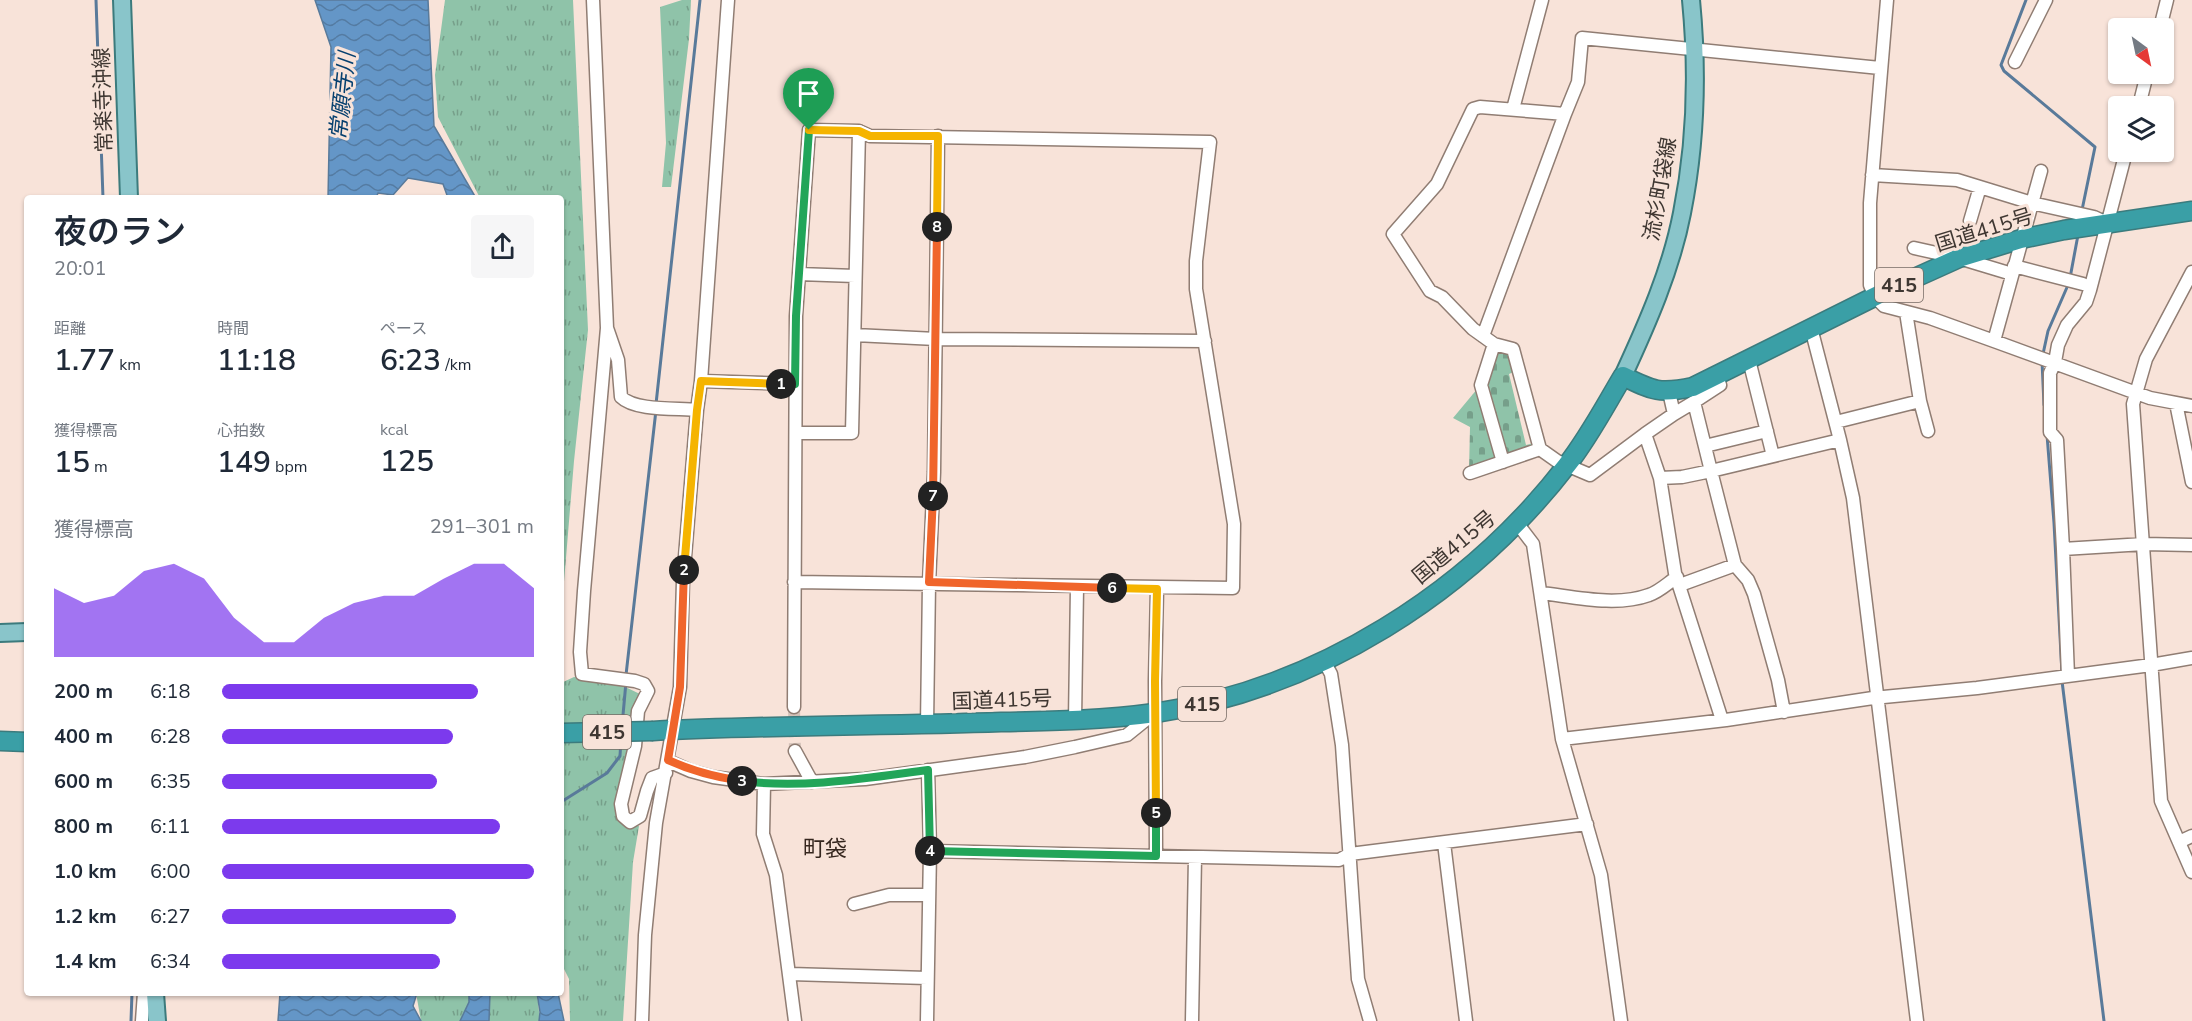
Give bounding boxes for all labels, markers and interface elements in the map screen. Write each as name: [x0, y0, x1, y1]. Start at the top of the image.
north arrow: [2108, 18, 2174, 84]
map controls: [2108, 18, 2174, 162]
street label: 常楽寺沖線: [87, 47, 119, 153]
water label: 常願寺川: [323, 49, 363, 141]
pin: [783, 68, 834, 130]
icon: arrive: [792, 77, 825, 110]
button: layers: [2108, 96, 2174, 162]
street label: 流杉町袋線: [1637, 135, 1683, 243]
street label: 国道415号: [1932, 202, 2036, 258]
text: 夜のラン: [54, 210, 186, 255]
pin: 8: [922, 212, 952, 242]
button: share: [471, 215, 534, 278]
text: 8: [932, 216, 942, 238]
text: 20:01: [54, 255, 107, 282]
road number: 415: [1875, 268, 1923, 302]
text: 距離: [54, 318, 86, 340]
text: 時間: [217, 318, 249, 340]
text: ペース: [380, 318, 427, 340]
text: 1.77: [54, 340, 115, 381]
text: 11:18: [217, 340, 296, 381]
text: 6:23: [380, 340, 441, 381]
text: km: [115, 354, 141, 376]
text: /km: [441, 354, 471, 376]
pin: 1: [766, 369, 796, 399]
text: 1: [776, 373, 786, 395]
text: kcal: [380, 419, 408, 441]
text: 獲得標高: [54, 420, 118, 442]
text: 心拍数: [217, 420, 265, 442]
text: 125: [380, 441, 434, 482]
text: 15: [54, 442, 90, 483]
text: 149: [217, 442, 271, 483]
text: m: [90, 456, 108, 478]
text: bpm: [271, 456, 307, 478]
pin: 7: [918, 481, 948, 511]
text: 7: [928, 485, 938, 507]
street label: 国道415号: [1406, 504, 1502, 590]
text: 291–301 m: [430, 513, 534, 540]
text: 獲得標高: [54, 516, 134, 543]
pin: 2: [669, 555, 699, 585]
text: 2: [679, 559, 689, 581]
pin: 6: [1097, 573, 1127, 603]
text: 6: [1107, 577, 1117, 599]
text: 200 m: [54, 678, 113, 705]
text: 6:18: [150, 678, 191, 705]
street label: 国道415号: [951, 684, 1053, 716]
road number: 415: [1178, 687, 1226, 721]
road number: 415: [583, 715, 631, 749]
text: 400 m: [54, 723, 113, 750]
text: 6:28: [150, 723, 191, 750]
pin: 3: [727, 766, 757, 796]
text: 600 m: [54, 768, 113, 795]
text: 6:35: [150, 768, 191, 795]
text: 3: [737, 770, 747, 792]
pin: 5: [1141, 798, 1171, 828]
text: 5: [1151, 802, 1161, 824]
text: 800 m: [54, 813, 113, 840]
text: 6:11: [150, 813, 191, 840]
district label: 町袋: [803, 834, 847, 864]
pin: 4: [915, 836, 945, 866]
text: 4: [925, 840, 935, 862]
text: 1.0 km: [54, 858, 117, 885]
text: 6:00: [150, 858, 191, 885]
text: 1.2 km: [54, 903, 117, 930]
text: 6:27: [150, 903, 191, 930]
text: 1.4 km: [54, 948, 117, 975]
text: 6:34: [150, 948, 191, 975]

